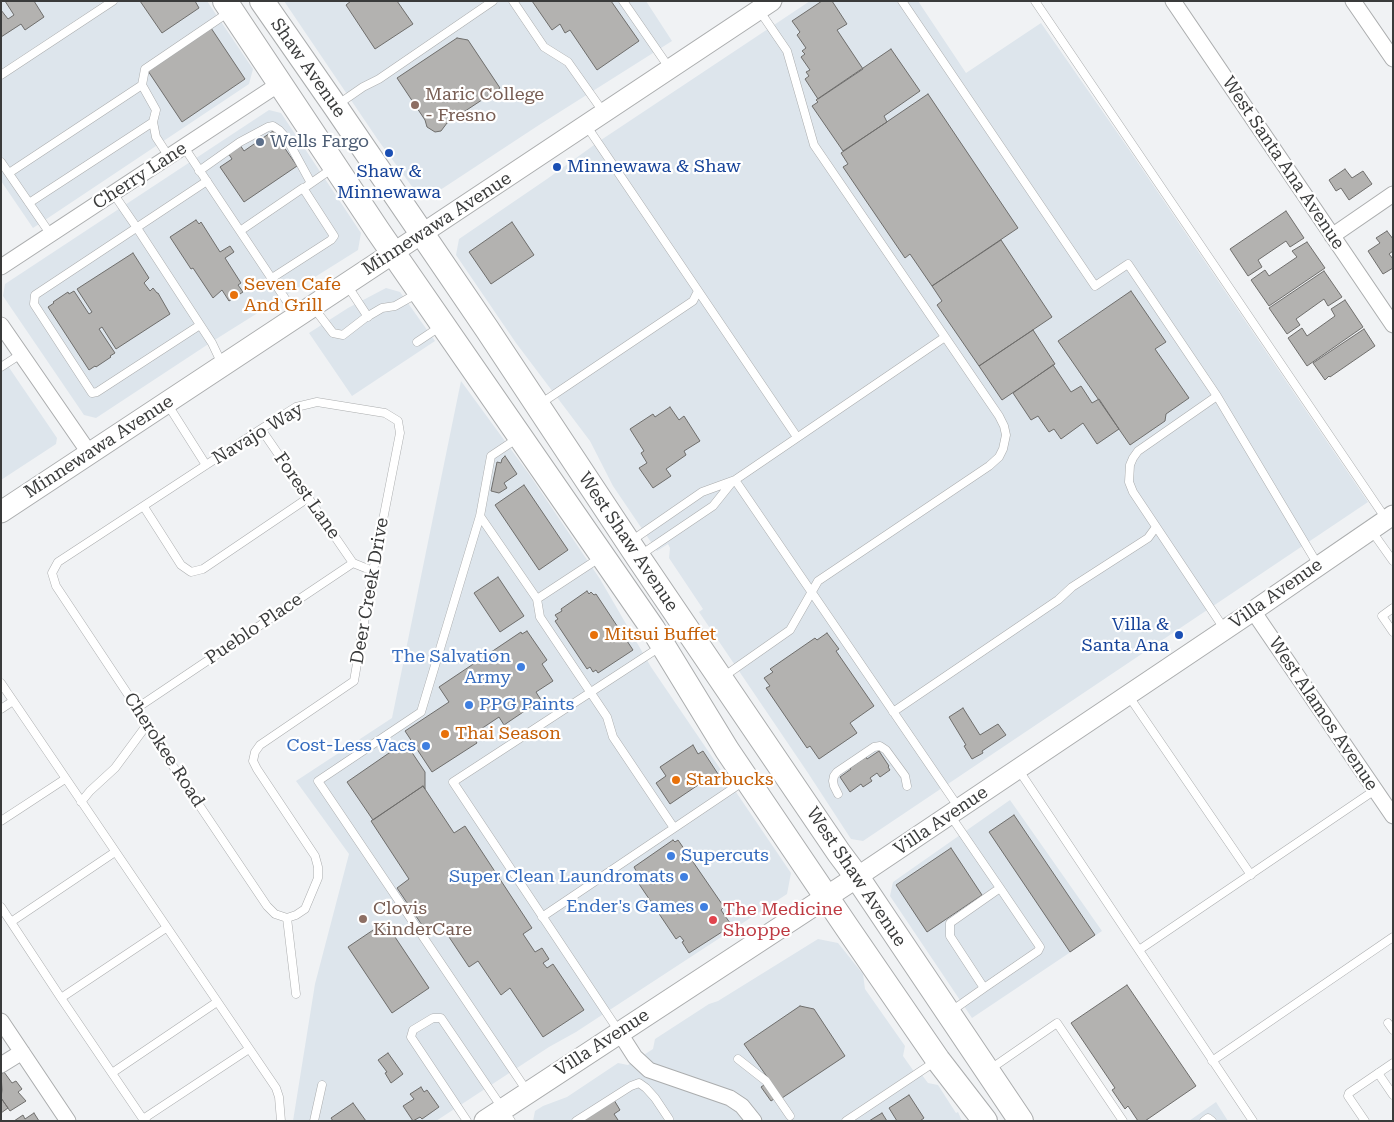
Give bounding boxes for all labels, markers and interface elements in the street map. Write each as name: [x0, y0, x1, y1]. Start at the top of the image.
street label: Shaw Avenue: [266, 14, 350, 122]
street label: West Santa Ana Avenue: [1217, 72, 1349, 254]
place label: Maric College - Fresno: [425, 84, 544, 126]
marker: Maric College - Fresno: [409, 99, 421, 111]
place label: Wells Fargo: [270, 131, 369, 153]
marker: Wells Fargo: [254, 136, 266, 148]
street label: Cherry Lane: [89, 138, 191, 214]
marker: Shaw & Minnewawa: [383, 147, 395, 159]
place label: Minnewawa & Shaw: [567, 156, 741, 178]
place label: Shaw & Minnewawa: [337, 161, 441, 203]
marker: Minnewawa & Shaw: [551, 161, 563, 173]
street label: Minnewawa Avenue: [358, 168, 516, 280]
place label: Seven Cafe And Grill: [244, 274, 341, 316]
marker: Seven Cafe And Grill: [228, 289, 240, 301]
street label: Minnewawa Avenue: [20, 391, 178, 503]
street label: Navajo Way: [209, 399, 307, 469]
street label: Forest Lane: [269, 449, 345, 543]
street label: West Shaw Avenue: [573, 468, 683, 616]
street label: Deer Creek Drive: [346, 516, 394, 666]
street label: Villa Avenue: [1225, 554, 1327, 634]
street label: Pueblo Place: [202, 589, 306, 669]
place label: Villa & Santa Ana: [1081, 614, 1169, 656]
place label: Mitsui Buffet: [604, 624, 716, 646]
marker: Mitsui Buffet: [588, 629, 600, 641]
marker: Villa & Santa Ana: [1173, 629, 1185, 641]
street label: West Alamos Avenue: [1264, 633, 1382, 795]
place label: The Salvation Army: [392, 646, 511, 689]
marker: The Salvation Army: [515, 661, 527, 673]
street label: Cherokee Road: [119, 689, 209, 811]
place label: PPG Paints: [479, 694, 574, 716]
marker: PPG Paints: [463, 699, 475, 711]
place label: Thai Season: [455, 723, 561, 745]
marker: Thai Season: [439, 728, 451, 740]
place label: Cost-Less Vacs: [286, 735, 416, 757]
marker: Cost-Less Vacs: [420, 740, 432, 752]
place label: Starbucks: [686, 769, 774, 791]
marker: Starbucks: [670, 774, 682, 786]
street label: Villa Avenue: [890, 782, 992, 860]
street label: West Shaw Avenue: [801, 803, 911, 951]
place label: Supercuts: [681, 845, 769, 867]
marker: Supercuts: [665, 850, 677, 862]
place label: Super Clean Laundromats: [449, 866, 674, 888]
marker: Super Clean Laundromats: [678, 871, 690, 883]
place label: Ender's Games: [566, 896, 694, 918]
place label: Clovis KinderCare: [373, 898, 472, 941]
place label: The Medicine Shoppe: [723, 899, 843, 942]
marker: Ender's Games: [698, 901, 710, 913]
marker: Clovis KinderCare: [357, 913, 369, 925]
marker: The Medicine Shoppe: [707, 914, 719, 926]
street label: Villa Avenue: [551, 1004, 653, 1082]

